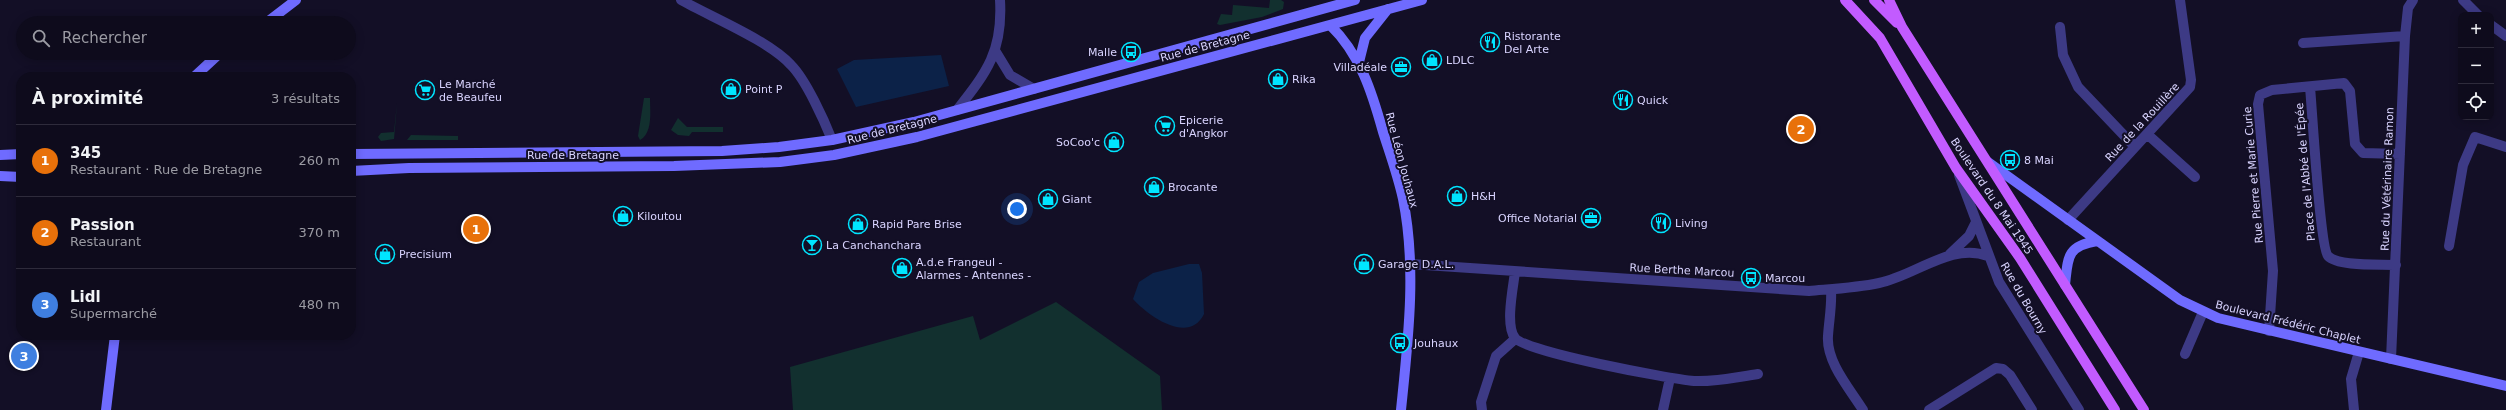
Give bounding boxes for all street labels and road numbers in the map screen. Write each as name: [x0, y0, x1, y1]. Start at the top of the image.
street label: Rue de Bretagne: [1159, 28, 1251, 65]
street label: Rue de la Rouillère: [2103, 80, 2182, 164]
street label: Place de l'Abbé de l'Épée: [2293, 102, 2318, 242]
street label: Rue Pierre et Marie Curie: [2241, 106, 2266, 244]
street label: Rue du Vétérinaire Ramon: [2378, 107, 2397, 251]
street label: Rue Léon Jouhaux: [1382, 111, 1421, 210]
street label: Rue de Bretagne: [846, 112, 939, 147]
street label: Boulevard du 8 Mai 1945: [1948, 135, 2036, 257]
street label: Rue de Bretagne: [527, 149, 619, 162]
street label: Rue du Bourny: [1998, 260, 2050, 337]
street label: Rue Berthe Marcou: [1629, 261, 1735, 280]
street label: Boulevard Frédéric Chaplet: [2214, 298, 2362, 347]

